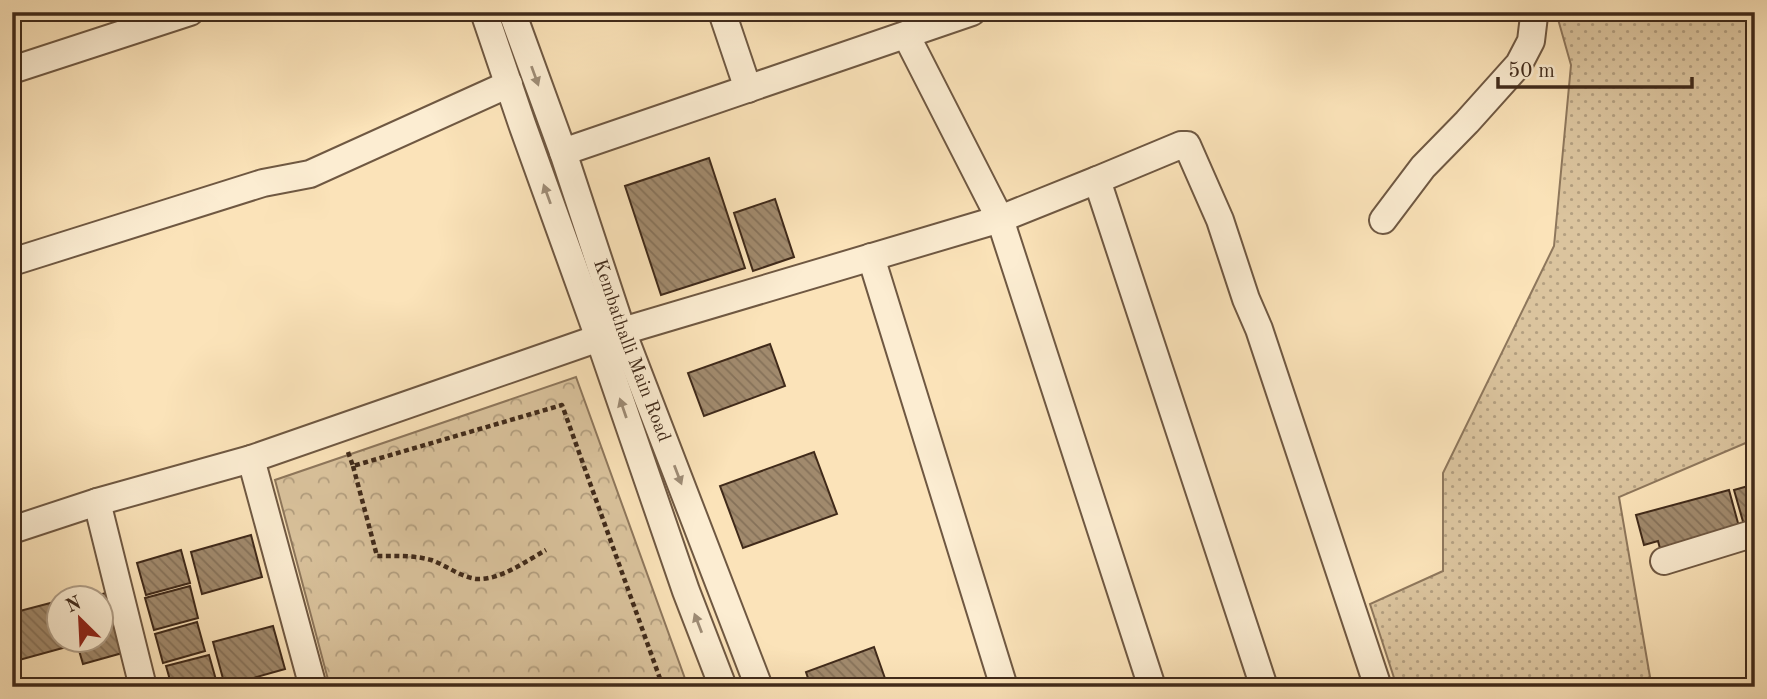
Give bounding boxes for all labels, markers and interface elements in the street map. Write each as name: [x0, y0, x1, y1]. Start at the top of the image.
scale bar: [1498, 46, 1692, 90]
text: 50 m: [1508, 61, 1555, 82]
one-way arrow: [530, 66, 541, 87]
one-way arrow: [542, 183, 553, 204]
street label: Kembathalli Main Road: [590, 257, 673, 445]
one-way arrow: [617, 398, 628, 419]
one-way arrow: [672, 465, 683, 486]
north arrow: [46, 584, 116, 654]
text: N: [64, 594, 85, 617]
one-way arrow: [692, 613, 703, 634]

